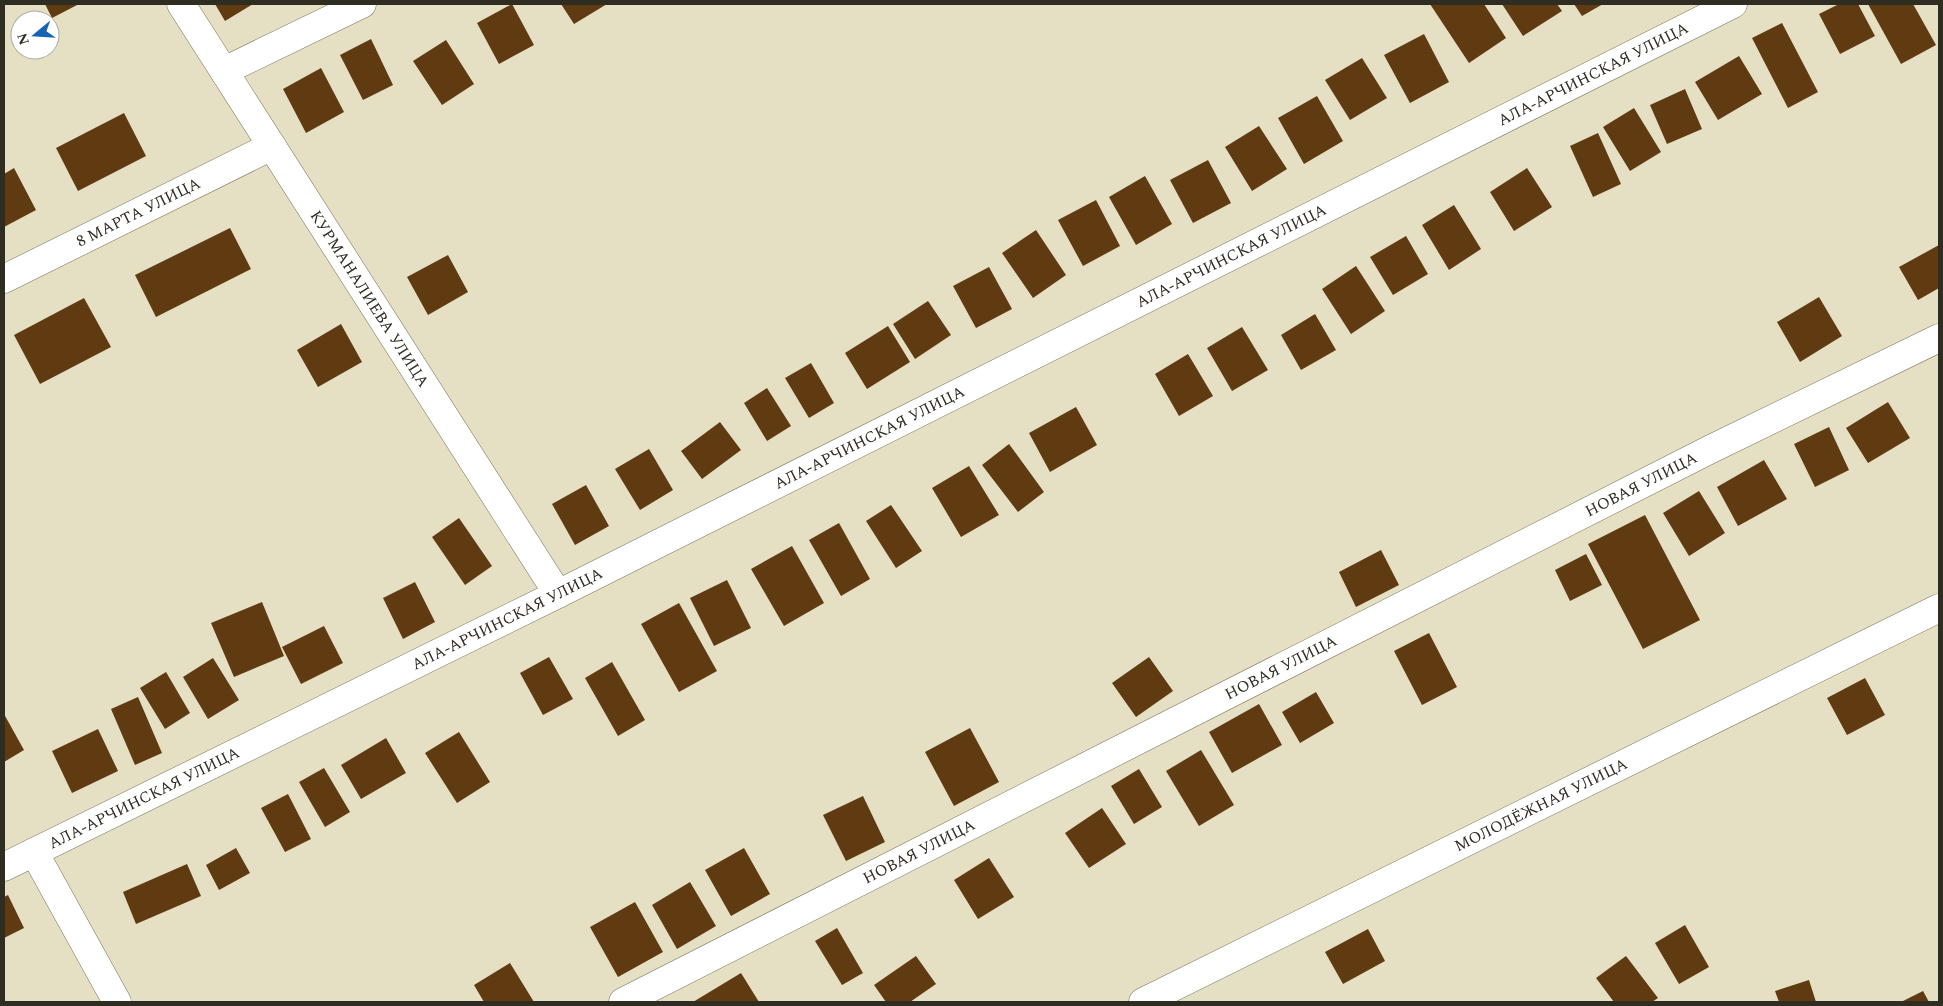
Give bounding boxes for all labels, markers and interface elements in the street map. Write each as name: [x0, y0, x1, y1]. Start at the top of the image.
north arrow: [10, 10, 60, 60]
street label: АЛА-АРЧИНСКАЯ УЛИЦА: [1494, 16, 1693, 132]
text: N: [11, 30, 35, 48]
street label: 8 МАРТА УЛИЦА: [72, 171, 205, 253]
street label: АЛА-АРЧИНСКАЯ УЛИЦА: [1132, 198, 1331, 314]
street label: КУРМАНАЛИЕВА УЛИЦА: [304, 206, 435, 392]
street label: АЛА-АРЧИНСКАЯ УЛИЦА: [770, 380, 969, 496]
street label: НОВАЯ УЛИЦА: [1581, 446, 1701, 523]
street label: АЛА-АРЧИНСКАЯ УЛИЦА: [407, 561, 607, 676]
street label: НОВАЯ УЛИЦА: [1221, 629, 1341, 706]
street label: АЛА-АРЧИНСКАЯ УЛИЦА: [44, 741, 244, 855]
street label: МОЛОДЁЖНАЯ УЛИЦА: [1450, 752, 1632, 858]
street label: НОВАЯ УЛИЦА: [859, 813, 979, 890]

